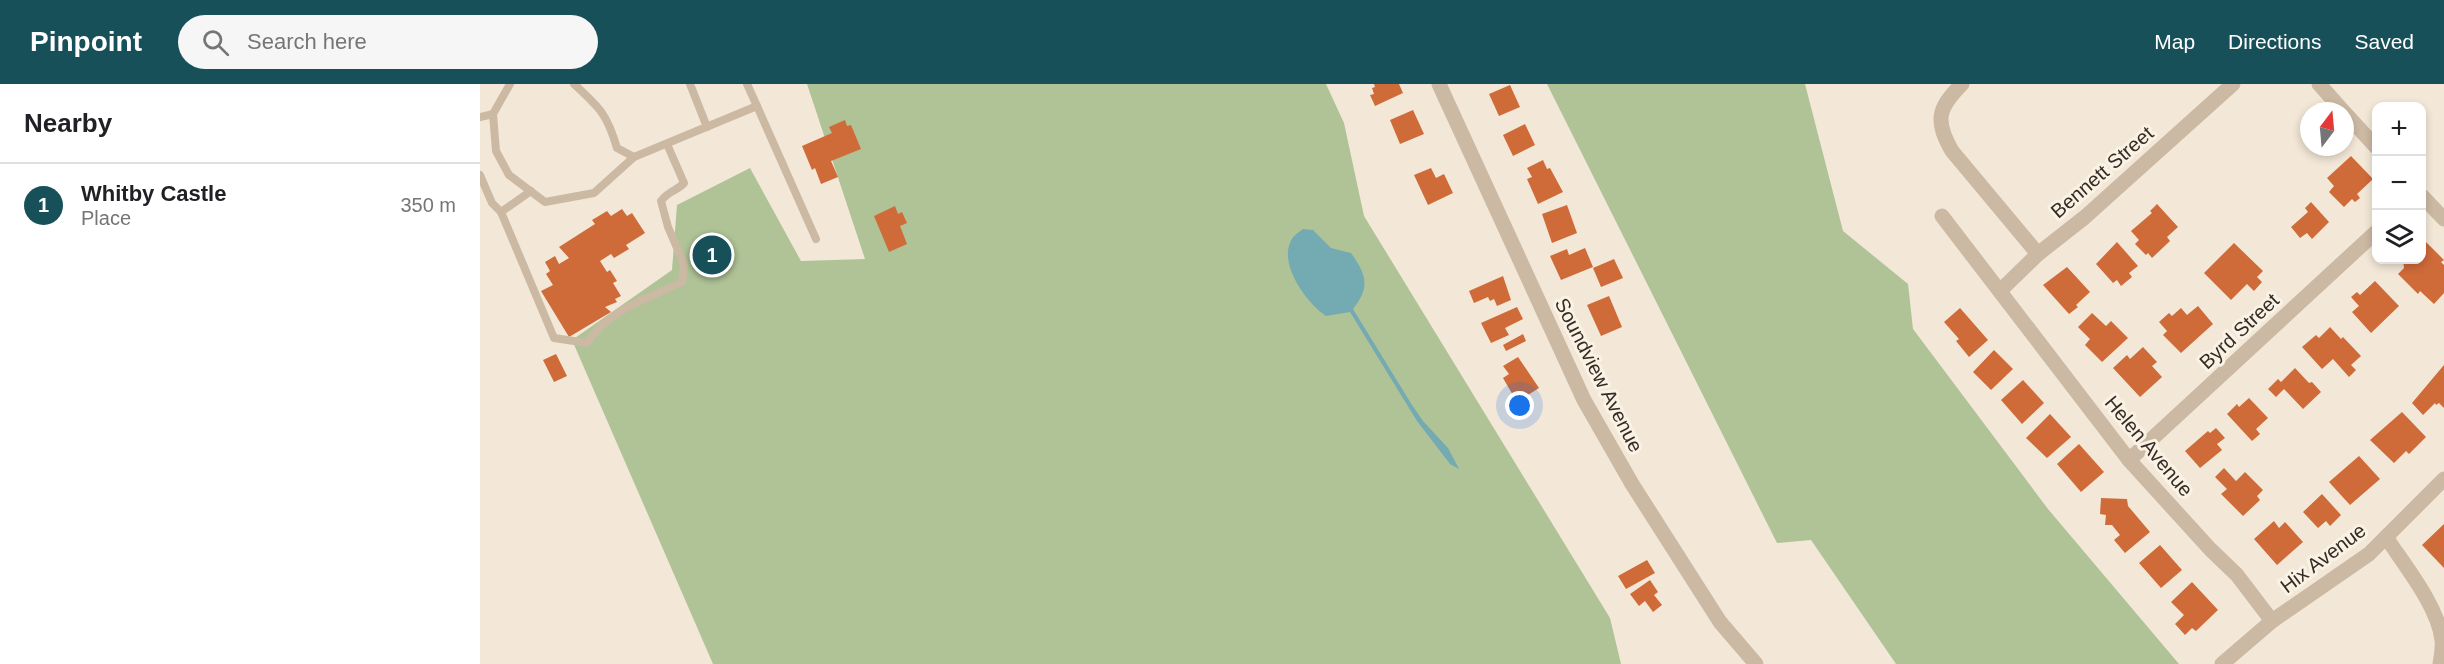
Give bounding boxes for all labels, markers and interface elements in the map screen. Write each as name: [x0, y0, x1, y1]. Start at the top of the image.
search box: [178, 15, 598, 69]
text: Pinpoint: [30, 26, 142, 57]
icon: search: [199, 26, 232, 59]
text: Search here: [247, 29, 367, 54]
text: Map: [2154, 30, 2195, 53]
text: Directions: [2228, 30, 2321, 53]
text: Saved: [2354, 30, 2414, 53]
north arrow: [2300, 102, 2354, 156]
map controls: [2372, 102, 2426, 264]
button: +: [2372, 102, 2426, 156]
text: Nearby: [24, 108, 112, 138]
street label: Bennett Street: [2047, 121, 2158, 222]
button: −: [2372, 156, 2426, 210]
text: Whitby Castle: [81, 181, 226, 206]
text: 1: [38, 194, 49, 216]
text: 350 m: [400, 194, 456, 216]
text: Place: [81, 207, 131, 229]
button: layers: [2372, 210, 2426, 264]
pin: 1: [692, 232, 732, 278]
street label: Byrd Street: [2195, 289, 2283, 373]
street label: Soundview Avenue: [1551, 294, 1647, 456]
your location: [1505, 391, 1534, 420]
street label: Helen Avenue: [2101, 391, 2197, 501]
street label: Hix Avenue: [2276, 519, 2370, 597]

